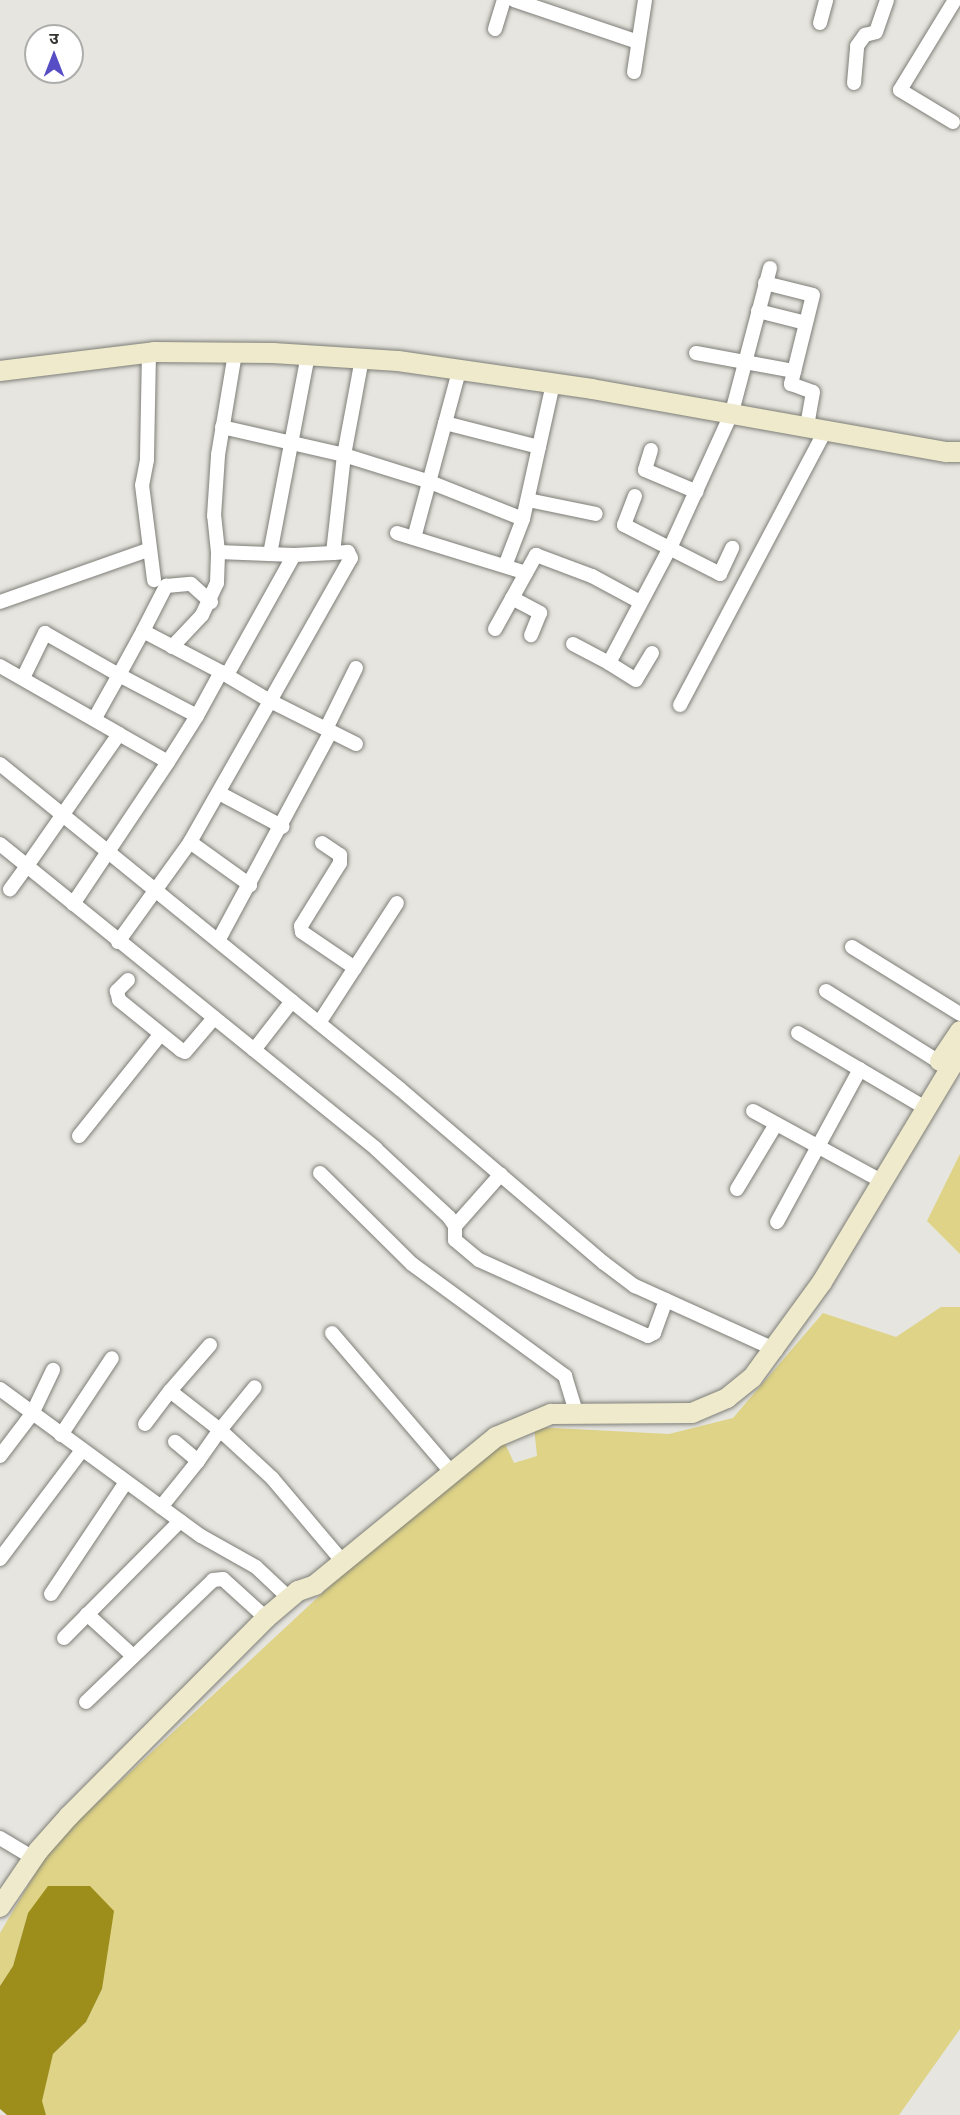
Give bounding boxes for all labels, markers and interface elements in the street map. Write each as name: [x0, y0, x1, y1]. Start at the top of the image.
north arrow: [24, 24, 84, 84]
text: उ: [49, 27, 59, 49]

